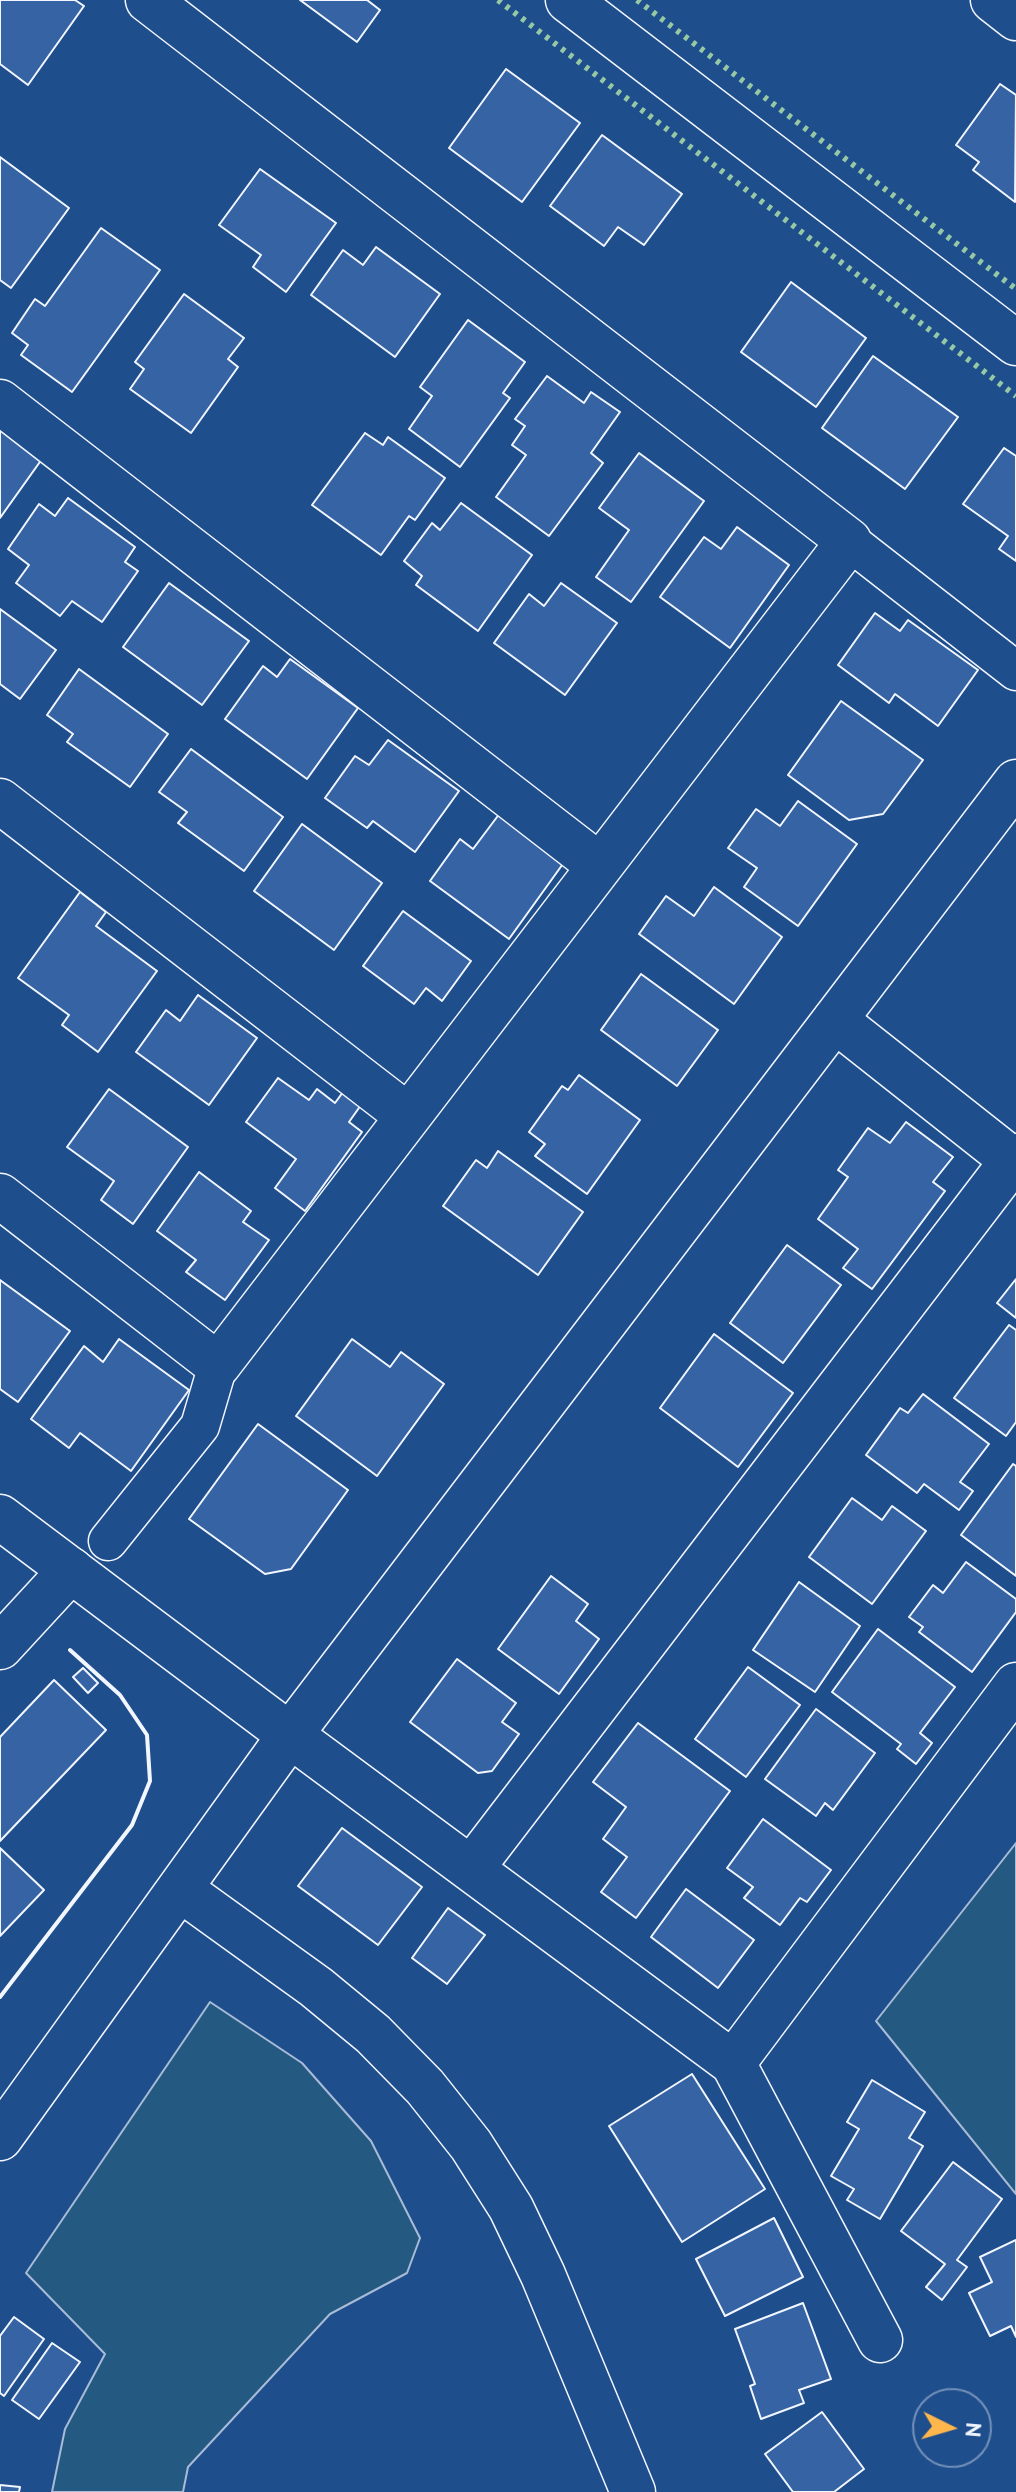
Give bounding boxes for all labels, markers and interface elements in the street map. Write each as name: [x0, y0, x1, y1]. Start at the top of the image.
north arrow: [912, 2388, 992, 2468]
text: N: [959, 2421, 988, 2438]

